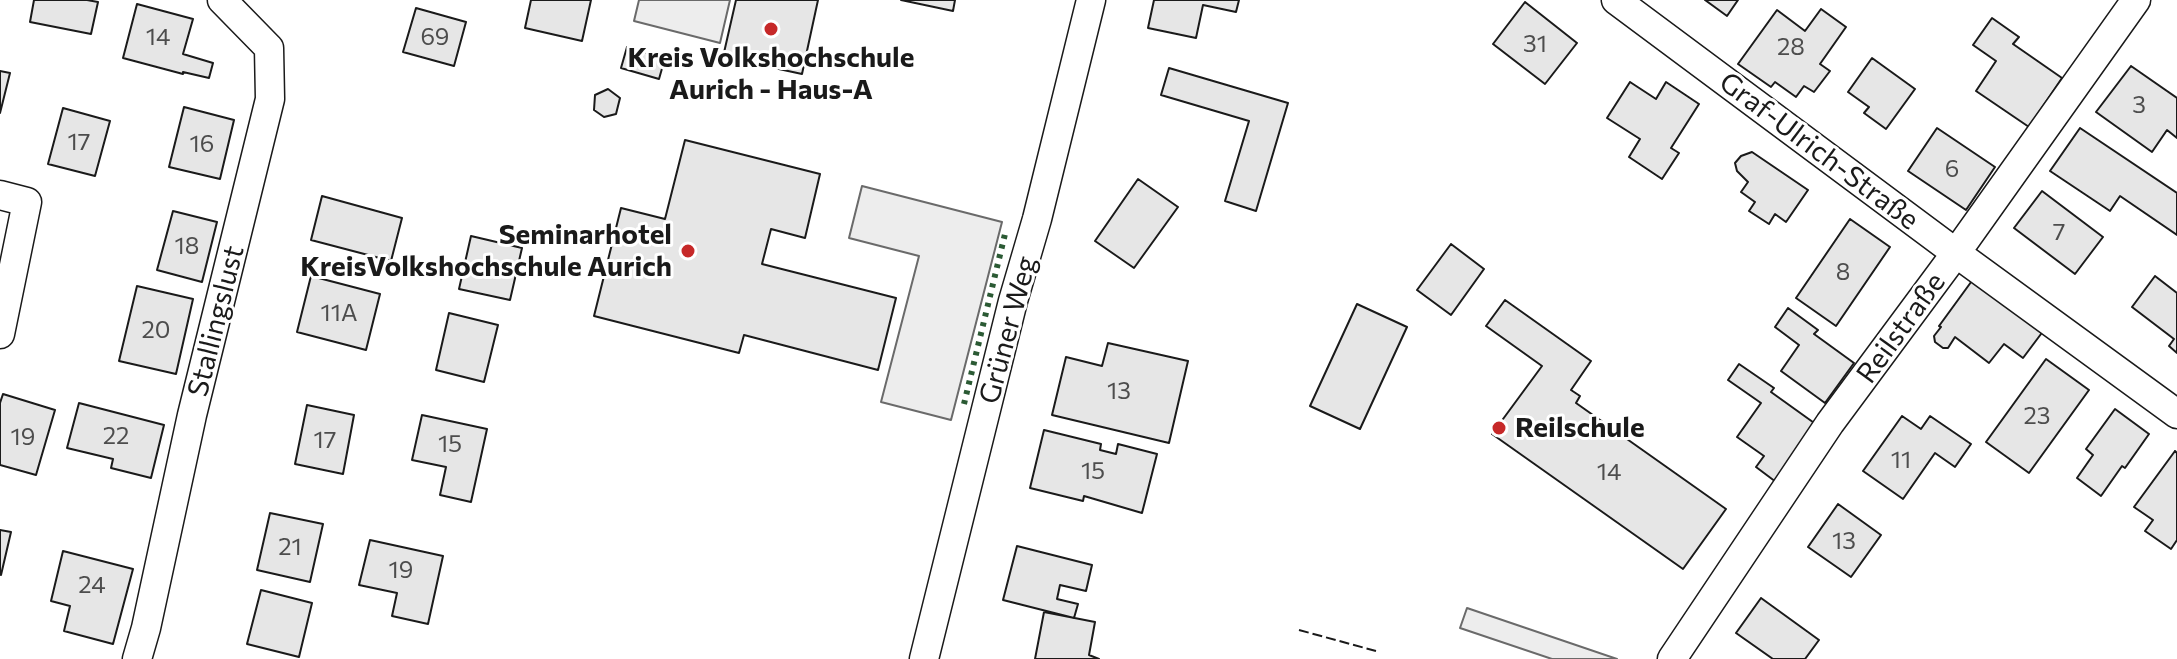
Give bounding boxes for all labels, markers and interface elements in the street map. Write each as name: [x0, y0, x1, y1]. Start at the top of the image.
marker: Kreis Volkshochschule Aurich - Haus-A: [762, 20, 780, 38]
house number: 14: [146, 23, 170, 51]
house number: 69: [421, 23, 449, 51]
house number: 31: [1523, 30, 1547, 58]
house number: 28: [1777, 33, 1805, 61]
place label: Kreis Volkshochschule Aurich - Haus-A: [628, 41, 914, 107]
street label: Graf-Ulrich-Straße: [1713, 65, 1925, 237]
house number: 3: [2132, 91, 2146, 119]
house number: 17: [68, 128, 90, 156]
house number: 16: [190, 130, 214, 158]
house number: 6: [1945, 155, 1959, 183]
place label: Seminarhotel KreisVolkshochschule Aurich: [300, 218, 672, 284]
house number: 7: [2053, 218, 2065, 246]
house number: 18: [175, 232, 199, 260]
street label: Stallingslust: [181, 242, 251, 400]
marker: Seminarhotel KreisVolkshochschule Aurich: [679, 242, 697, 260]
street label: Grüner Weg: [972, 253, 1044, 407]
house number: 8: [1836, 258, 1850, 286]
street label: Reilstraße: [1850, 266, 1952, 390]
house number: 11A: [320, 299, 358, 327]
house number: 20: [142, 316, 170, 344]
house number: 13: [1107, 377, 1131, 405]
house number: 23: [2024, 402, 2050, 430]
place label: Reilschule: [1515, 411, 1645, 445]
marker: Reilschule: [1490, 419, 1508, 437]
house number: 22: [103, 422, 129, 450]
house number: 19: [11, 423, 35, 451]
house number: 17: [314, 426, 336, 454]
house number: 15: [438, 430, 462, 458]
house number: 11: [1891, 446, 1911, 474]
house number: 15: [1081, 457, 1105, 485]
house number: 14: [1597, 458, 1621, 486]
house number: 13: [1832, 527, 1856, 555]
house number: 21: [278, 533, 302, 561]
house number: 19: [389, 556, 413, 584]
house number: 24: [78, 571, 106, 599]

